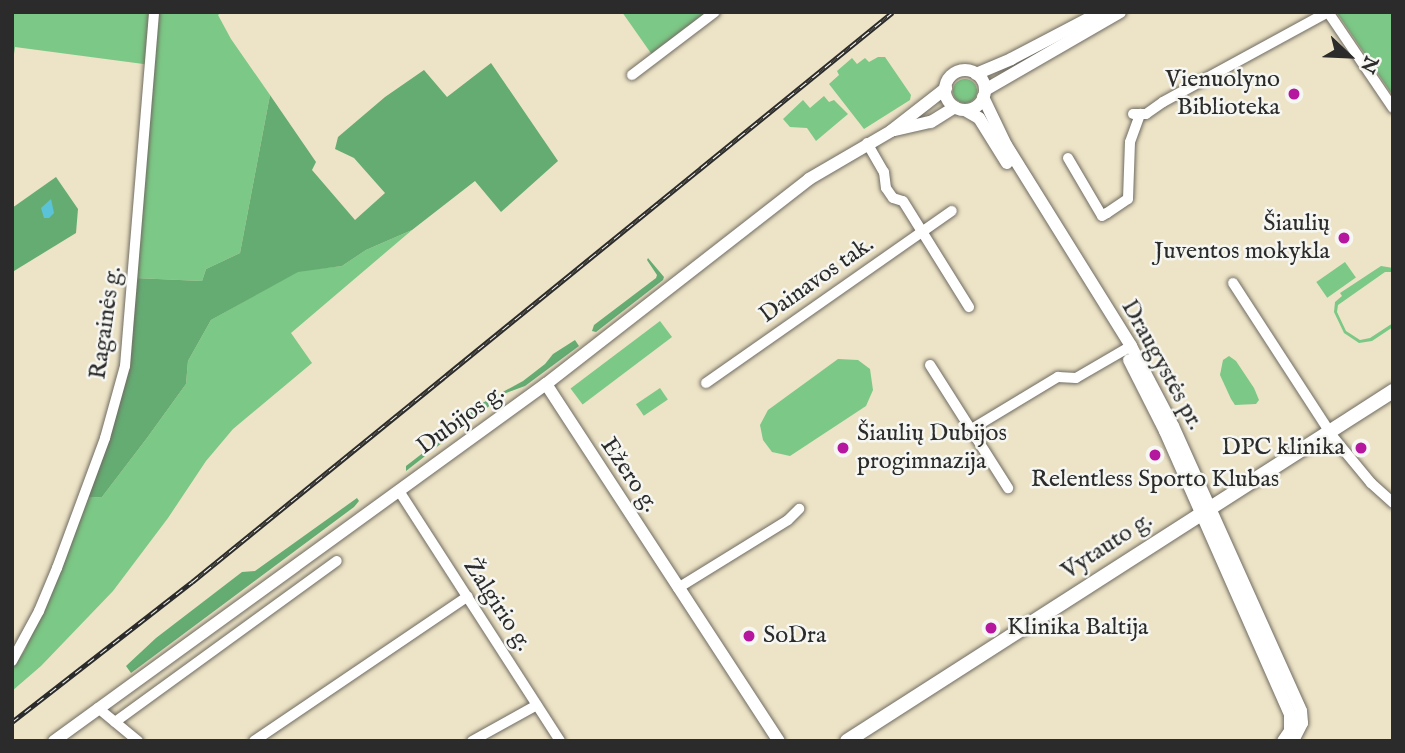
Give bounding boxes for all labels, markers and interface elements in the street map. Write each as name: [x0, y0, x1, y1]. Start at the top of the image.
north arrow: [1314, 21, 1384, 91]
text: N: [1354, 52, 1383, 76]
place label: Vienuolyno Biblioteka: [1165, 66, 1280, 122]
marker: Vienuolyno Biblioteka: [1286, 86, 1302, 102]
place label: Šiaulių Juventos mokykla: [1154, 210, 1330, 266]
street label: Dainavos tak.: [754, 230, 880, 330]
marker: Šiaulių Juventos mokykla: [1336, 230, 1352, 246]
street label: Ragainės g.: [84, 265, 128, 381]
street label: Draugystės pr.: [1114, 295, 1210, 435]
street label: Dubijos g.: [412, 379, 510, 461]
place label: Šiaulių Dubijos progimnazija: [857, 420, 1007, 476]
street label: Ežero g.: [594, 432, 664, 518]
place label: DPC klinika: [1221, 434, 1345, 462]
marker: DPC klinika: [1351, 438, 1371, 458]
marker: Šiaulių Dubijos progimnazija: [835, 440, 851, 456]
marker: Relentless Sporto Klubas: [1147, 447, 1163, 463]
place label: Relentless Sporto Klubas: [1031, 466, 1279, 494]
street label: Vytauto g.: [1056, 506, 1158, 586]
street label: Žalgirio g.: [456, 553, 538, 657]
place label: Klinika Baltija: [1007, 614, 1148, 642]
marker: Klinika Baltija: [981, 618, 1001, 638]
place label: SoDra: [763, 622, 826, 650]
marker: SoDra: [741, 628, 757, 644]

